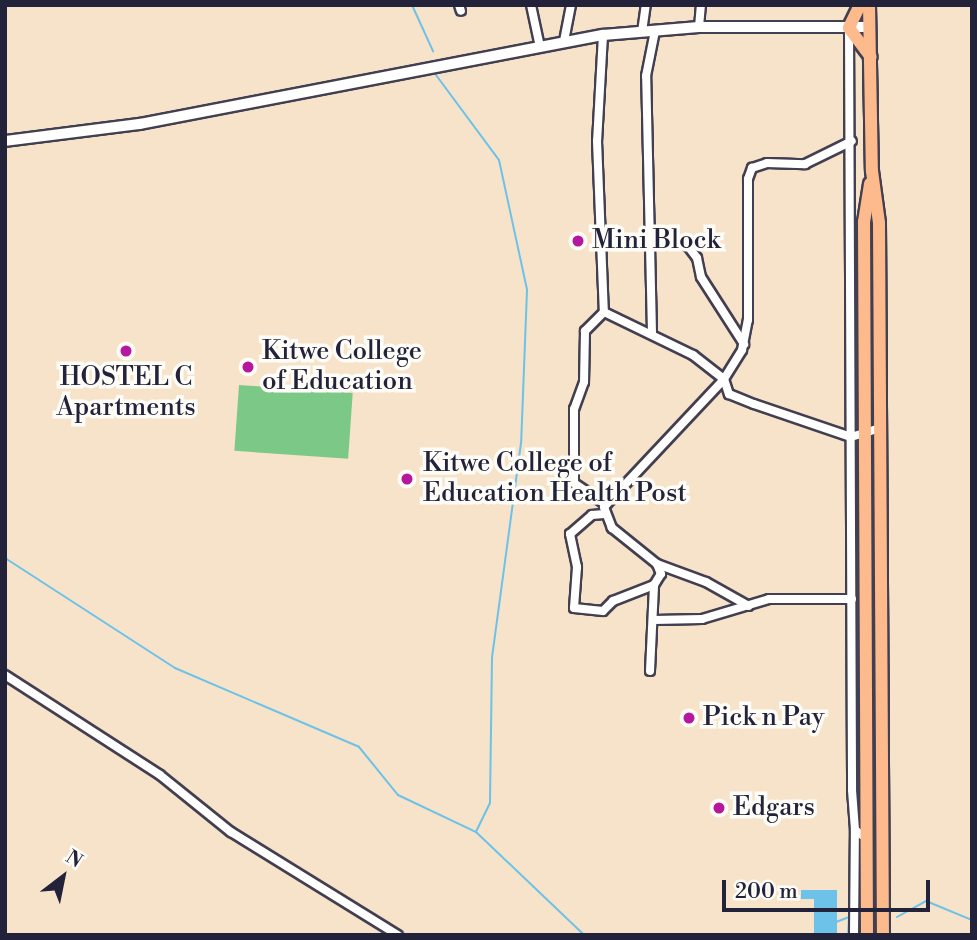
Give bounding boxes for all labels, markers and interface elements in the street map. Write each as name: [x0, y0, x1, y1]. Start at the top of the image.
place label: Mini Block: [592, 225, 720, 257]
marker: Mini Block: [570, 233, 586, 249]
place label: Kitwe College of Education: [262, 336, 422, 398]
marker: HOSTEL C Apartments: [118, 343, 134, 359]
marker: Kitwe College of Education: [240, 359, 256, 375]
place label: HOSTEL C Apartments: [56, 362, 196, 424]
place label: Kitwe College of Education Health Post: [423, 448, 687, 510]
marker: Kitwe College of Education Health Post: [397, 469, 417, 489]
place label: Pick n Pay: [703, 702, 824, 734]
marker: Pick n Pay: [681, 710, 697, 726]
place label: Edgars: [733, 792, 815, 824]
marker: Edgars: [711, 800, 727, 816]
north arrow: [28, 842, 98, 912]
text: N: [61, 845, 87, 873]
scale bar: [725, 866, 933, 910]
text: 200 m: [735, 879, 798, 905]

